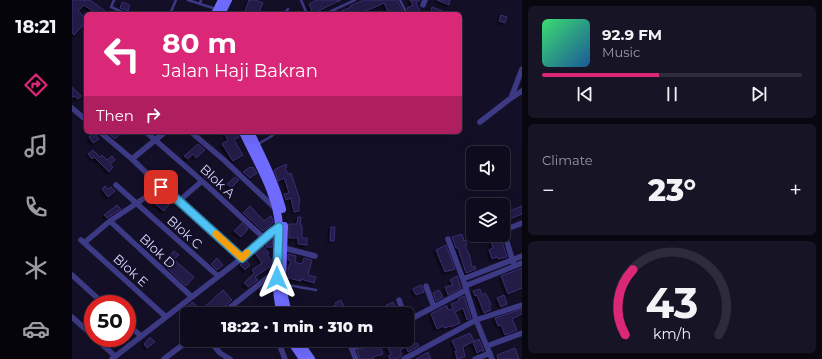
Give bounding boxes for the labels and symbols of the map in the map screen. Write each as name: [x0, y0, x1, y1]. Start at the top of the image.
street label: Blok A: [197, 161, 239, 202]
pin: [144, 170, 178, 204]
street label: Blok C: [164, 212, 206, 252]
street label: Blok D: [137, 230, 180, 272]
street label: Blok E: [110, 250, 152, 290]
position arrow: [256, 257, 298, 299]
speed limit sign: 50: [84, 295, 136, 347]

